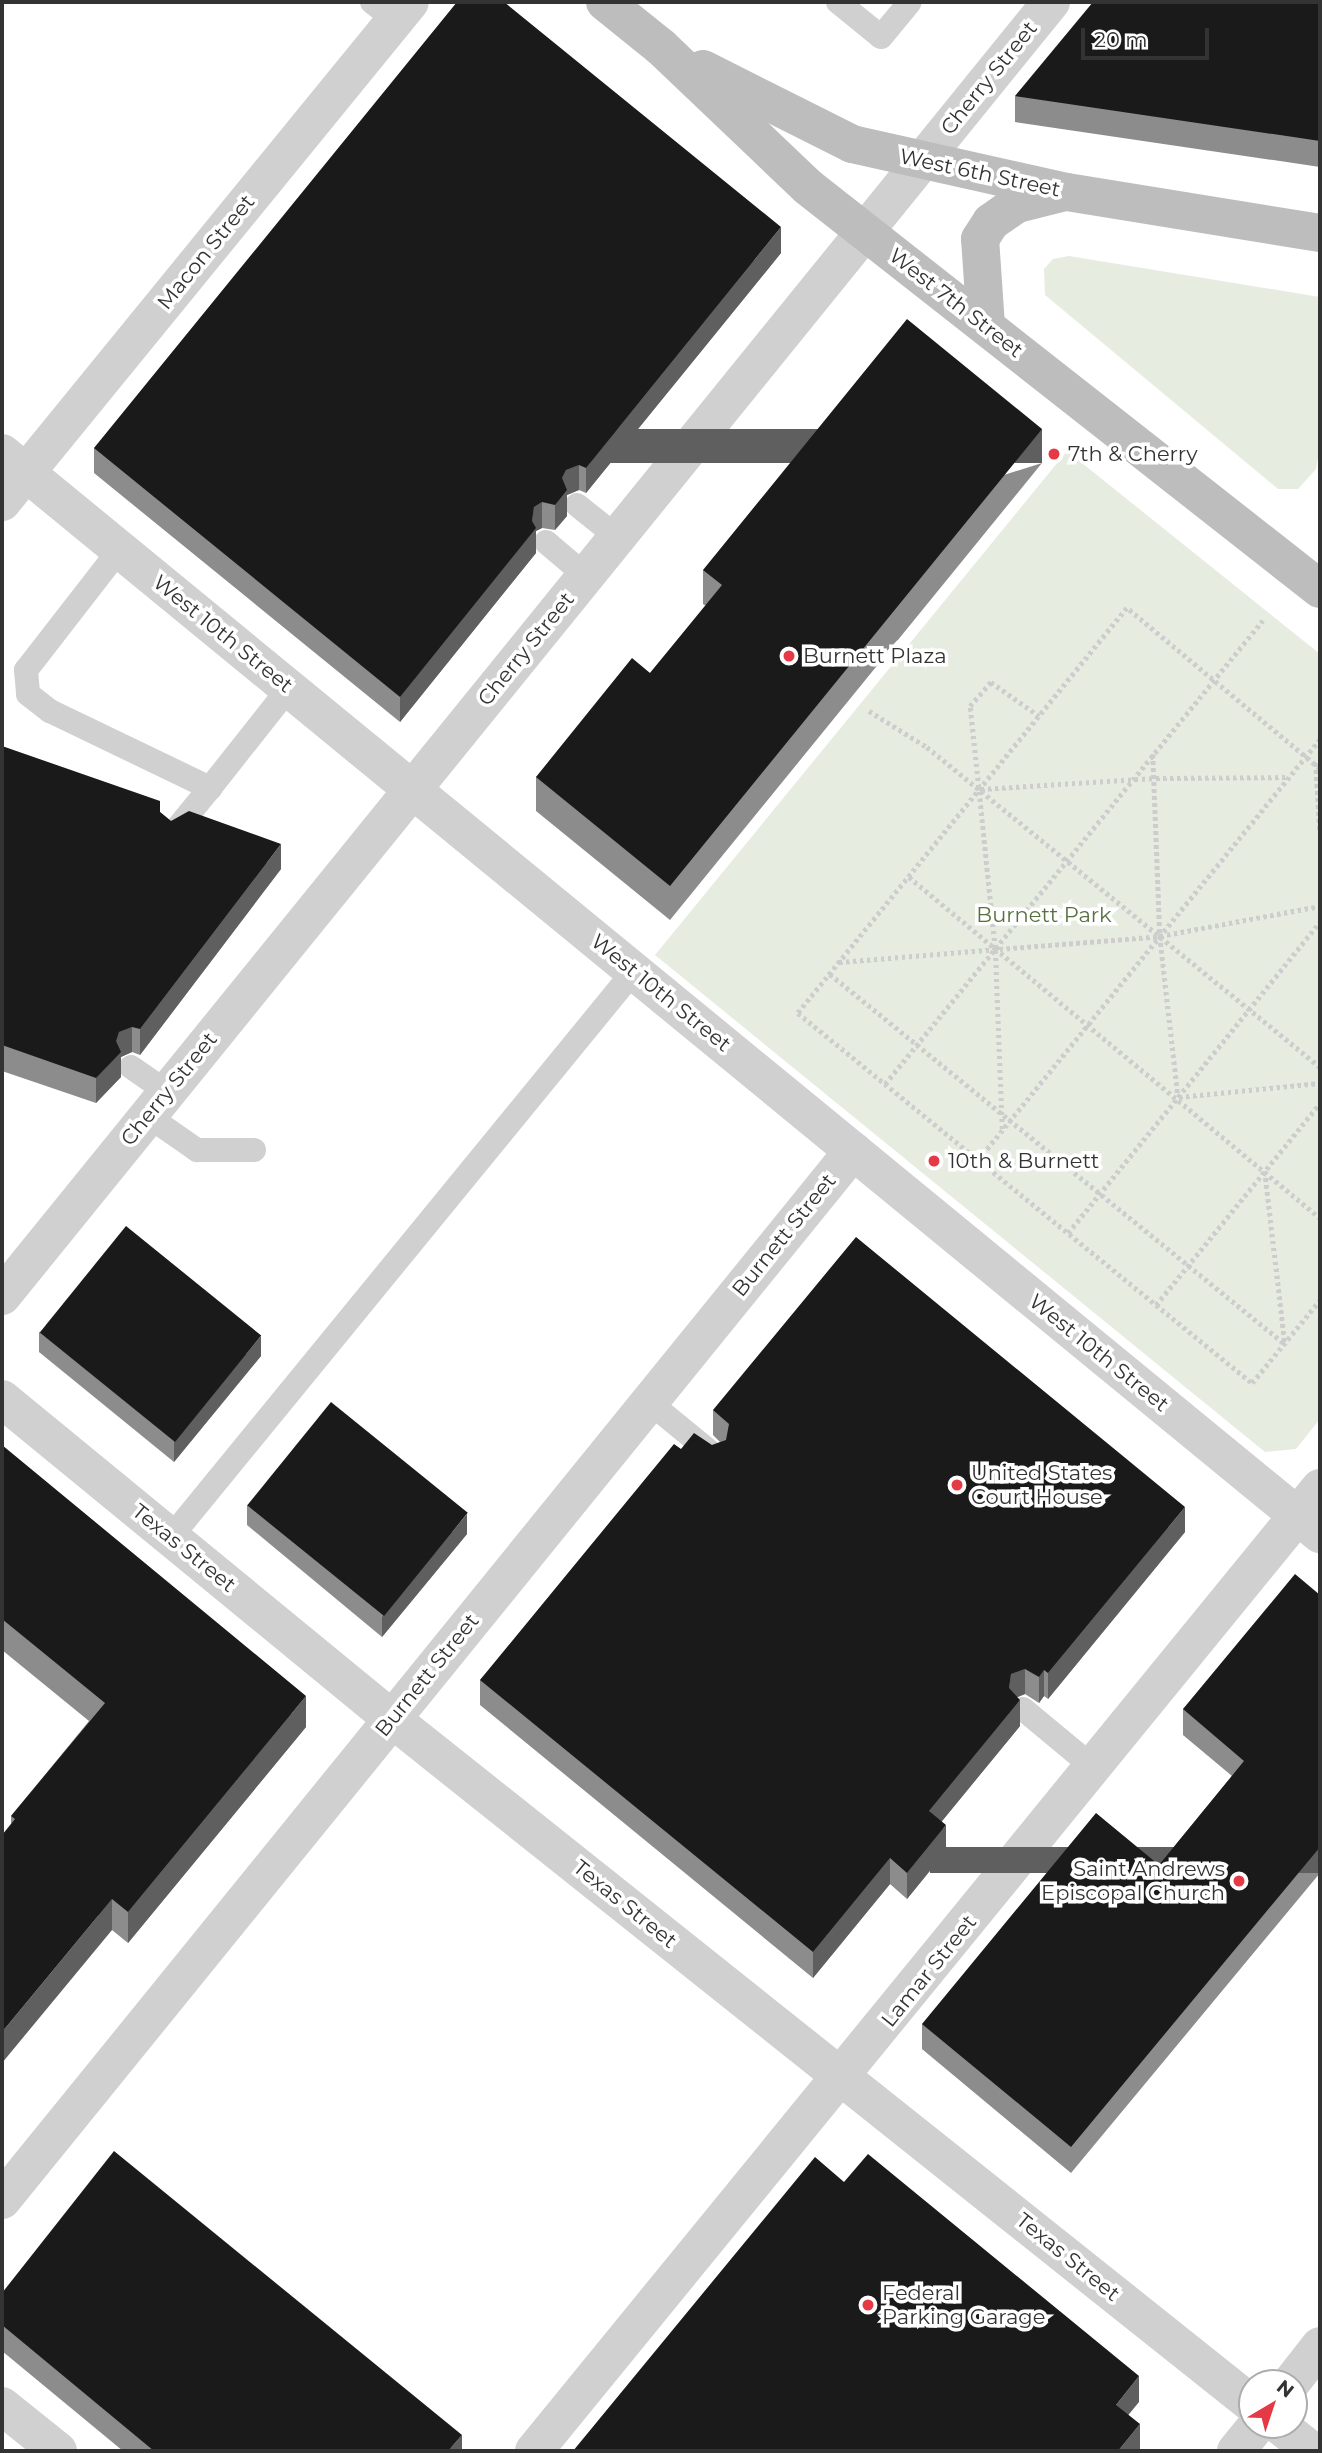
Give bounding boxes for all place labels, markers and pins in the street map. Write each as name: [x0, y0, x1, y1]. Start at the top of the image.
place label: 7th & Cherry: [1068, 441, 1198, 467]
marker: 7th & Cherry: [1046, 446, 1062, 462]
place label: Burnett Plaza: [803, 643, 947, 669]
marker: Burnett Plaza: [781, 648, 797, 664]
place label: 10th & Burnett: [948, 1148, 1099, 1174]
marker: 10th & Burnett: [926, 1153, 942, 1169]
place label: United States Court House: [971, 1460, 1112, 1510]
marker: United States Court House: [949, 1477, 965, 1493]
place label: Saint Andrews Episcopal Church: [1041, 1856, 1225, 1906]
marker: Saint Andrews Episcopal Church: [1231, 1873, 1247, 1889]
place label: Federal Parking Garage: [882, 2280, 1045, 2330]
marker: Federal Parking Garage: [860, 2297, 876, 2313]

